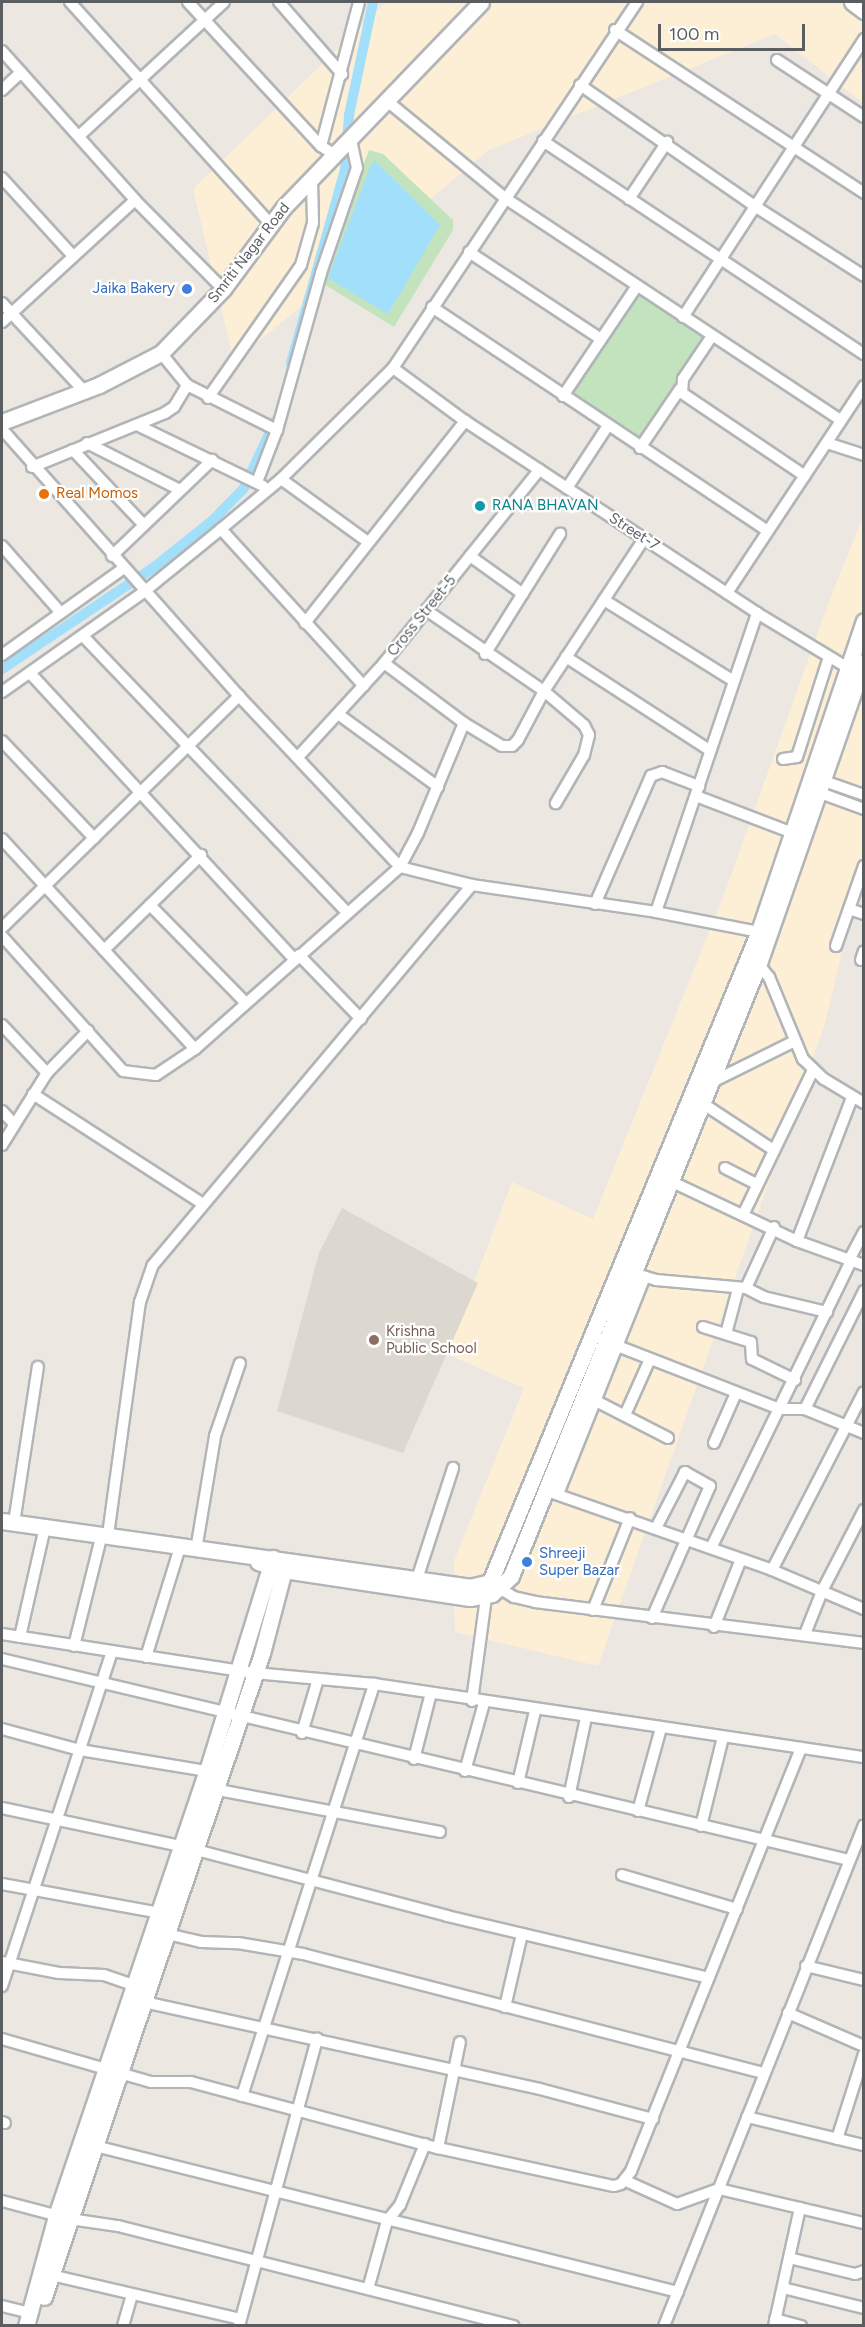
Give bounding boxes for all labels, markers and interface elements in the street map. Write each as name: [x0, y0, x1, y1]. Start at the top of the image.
scale bar: [661, 12, 808, 50]
text: 100 m: [669, 23, 719, 45]
street label: Smriti Nagar Road: [204, 199, 294, 307]
place label: Jaika Bakery: [93, 280, 175, 298]
marker: Jaika Bakery: [180, 282, 194, 296]
place label: Real Momos: [56, 485, 138, 503]
marker: Real Momos: [37, 487, 51, 501]
place label: RANA BHAVAN: [492, 497, 598, 515]
marker: RANA BHAVAN: [473, 499, 487, 513]
street label: Street-7: [605, 509, 663, 555]
street label: Cross Street-5: [384, 572, 460, 660]
place label: Krishna Public School: [386, 1322, 477, 1357]
marker: Krishna Public School: [367, 1333, 381, 1347]
place label: Shreeji Super Bazar: [539, 1544, 619, 1579]
marker: Shreeji Super Bazar: [520, 1555, 534, 1569]

